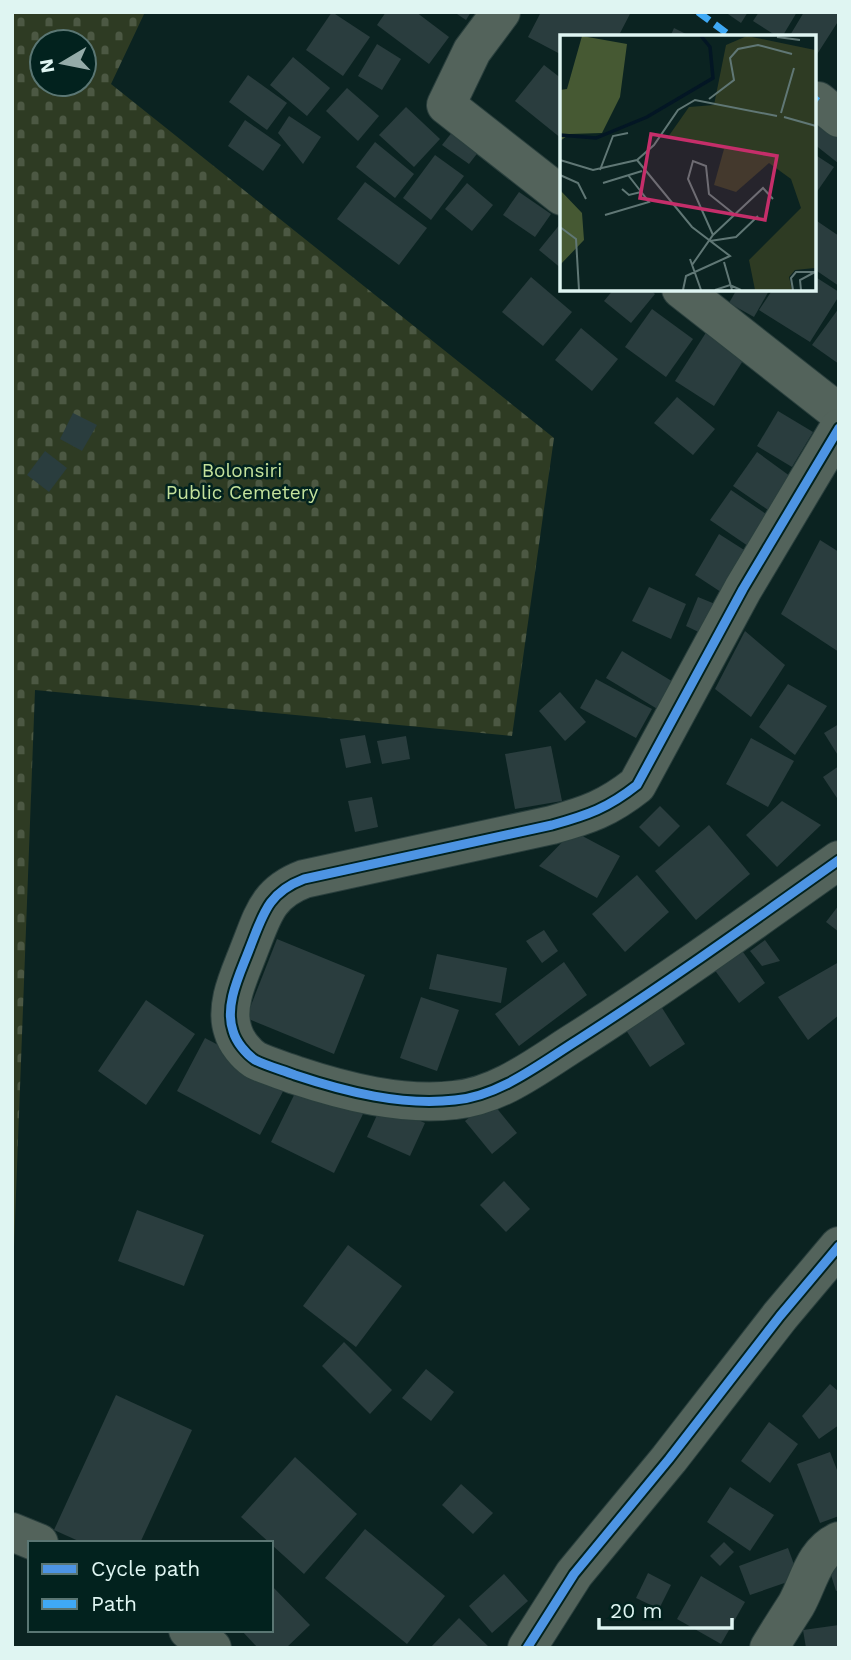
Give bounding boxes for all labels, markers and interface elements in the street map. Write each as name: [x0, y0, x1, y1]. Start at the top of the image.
north arrow: [28, 28, 98, 98]
inset map: [560, 35, 816, 290]
text: N: [34, 57, 59, 75]
park label: Bolonsiri Public Cemetery: [166, 459, 318, 504]
legend: [28, 1541, 273, 1632]
text: Cycle path: [91, 1556, 200, 1581]
scale bar: [599, 1586, 732, 1630]
text: Path: [91, 1591, 137, 1616]
text: 20 m: [610, 1598, 662, 1623]

